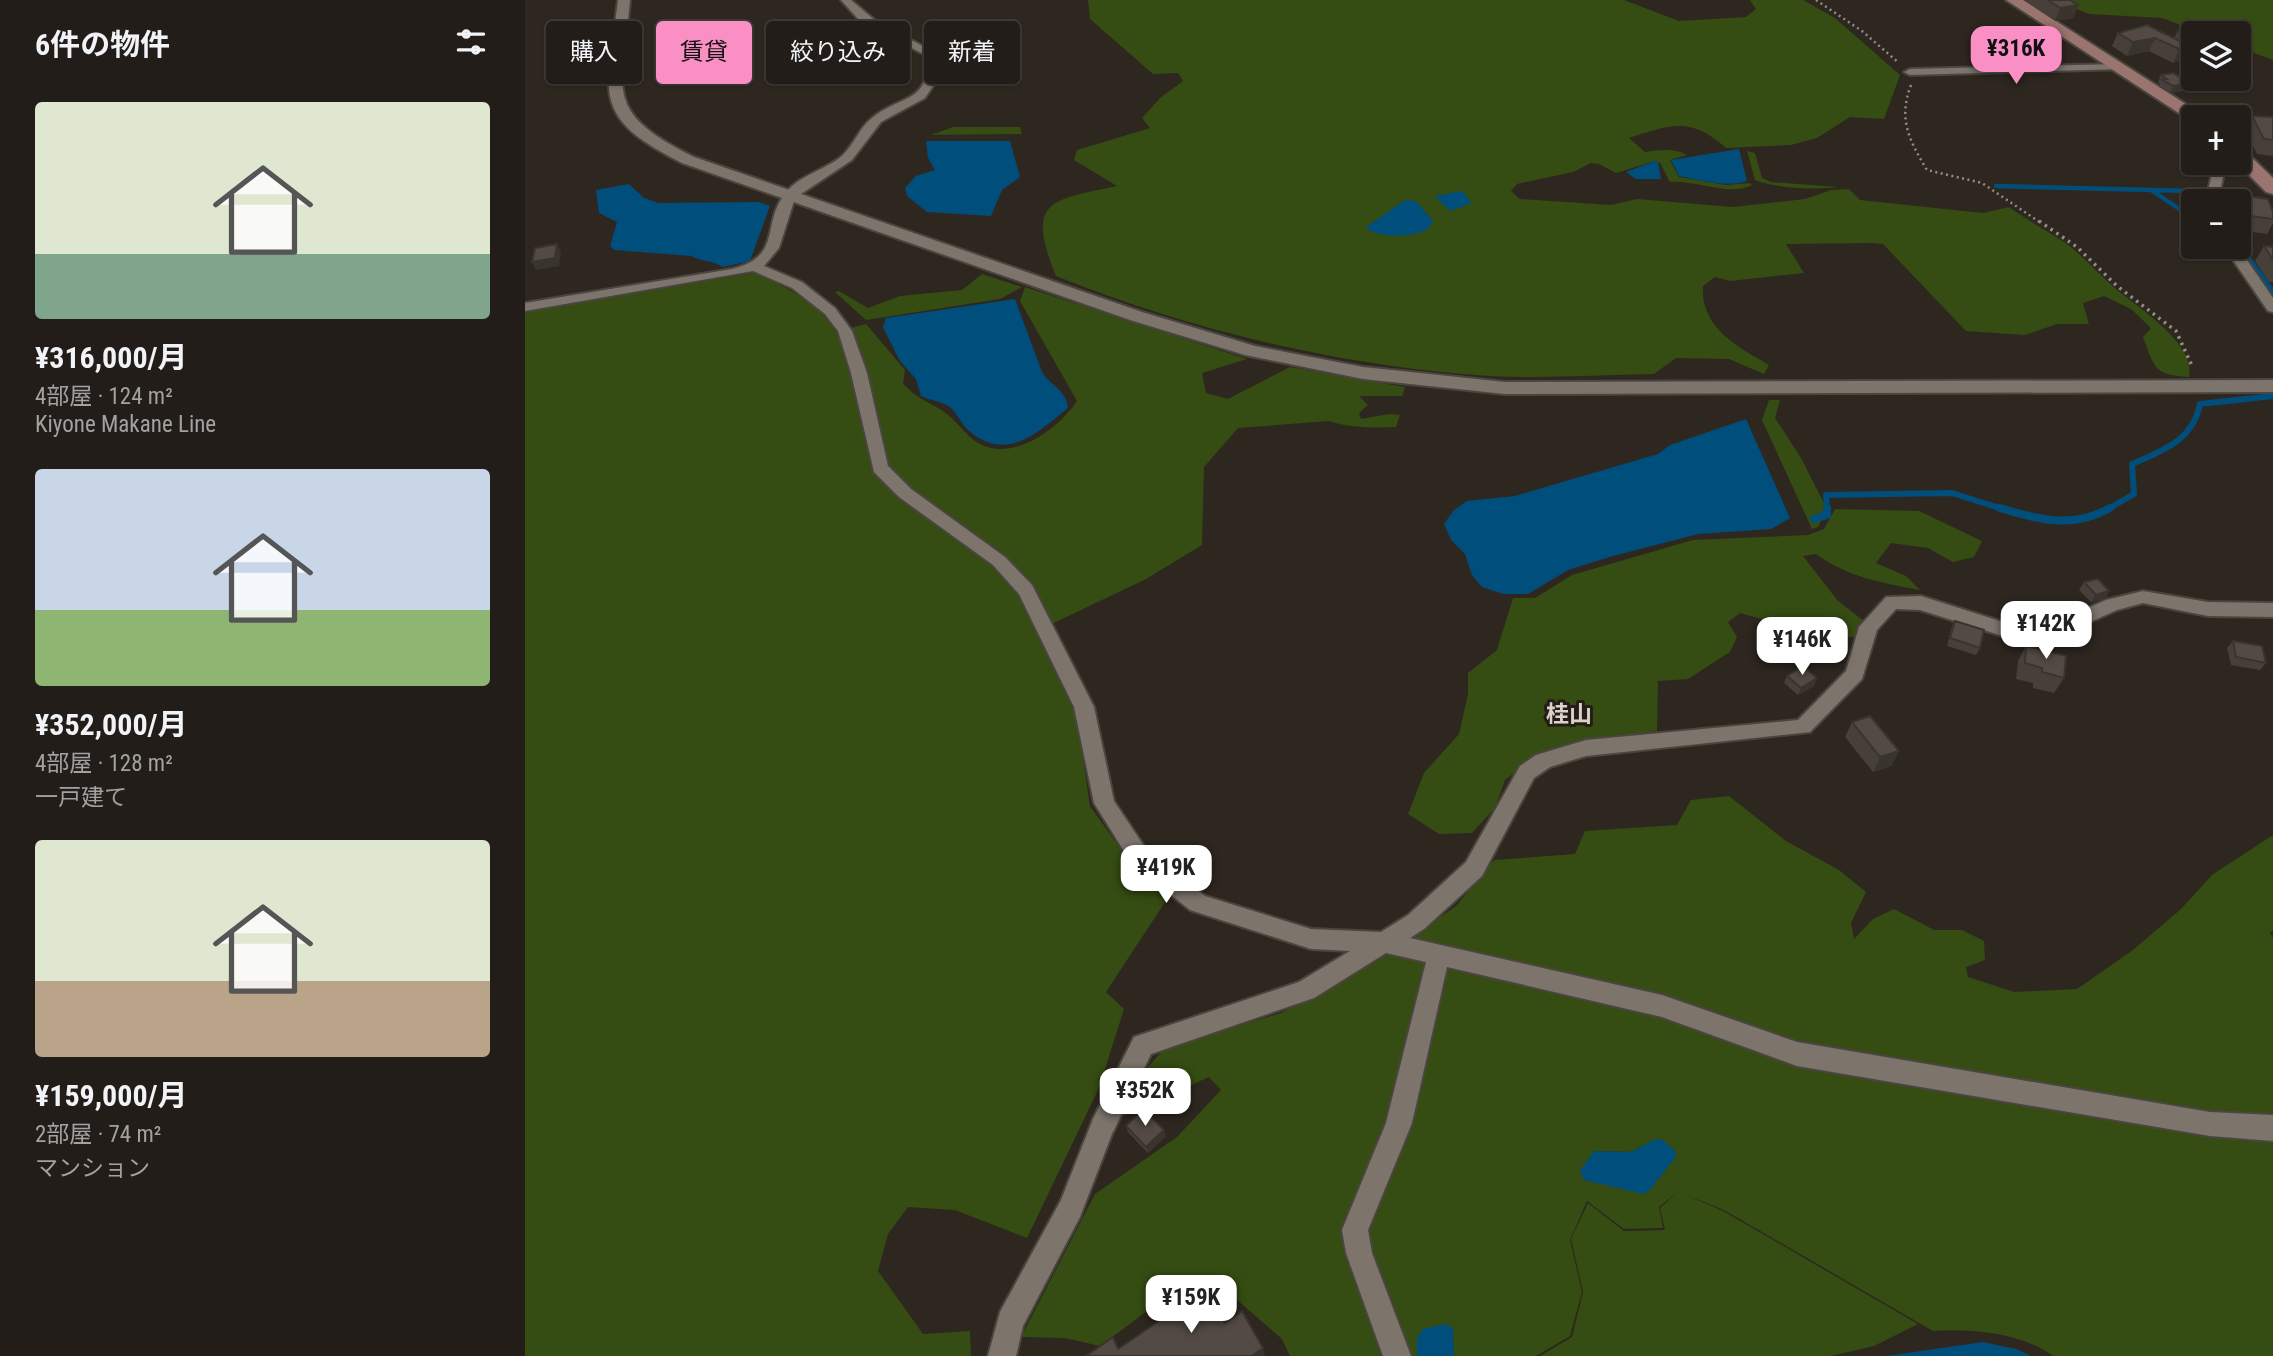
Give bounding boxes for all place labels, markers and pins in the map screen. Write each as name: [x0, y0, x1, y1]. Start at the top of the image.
pin: ¥316K: [1967, 27, 2065, 86]
pin: ¥142K: [1997, 602, 2095, 661]
pin: ¥146K: [1753, 618, 1851, 677]
pin: ¥419K: [1117, 846, 1215, 905]
pin: ¥352K: [1096, 1068, 1194, 1128]
pin: ¥159K: [1142, 1276, 1240, 1335]

